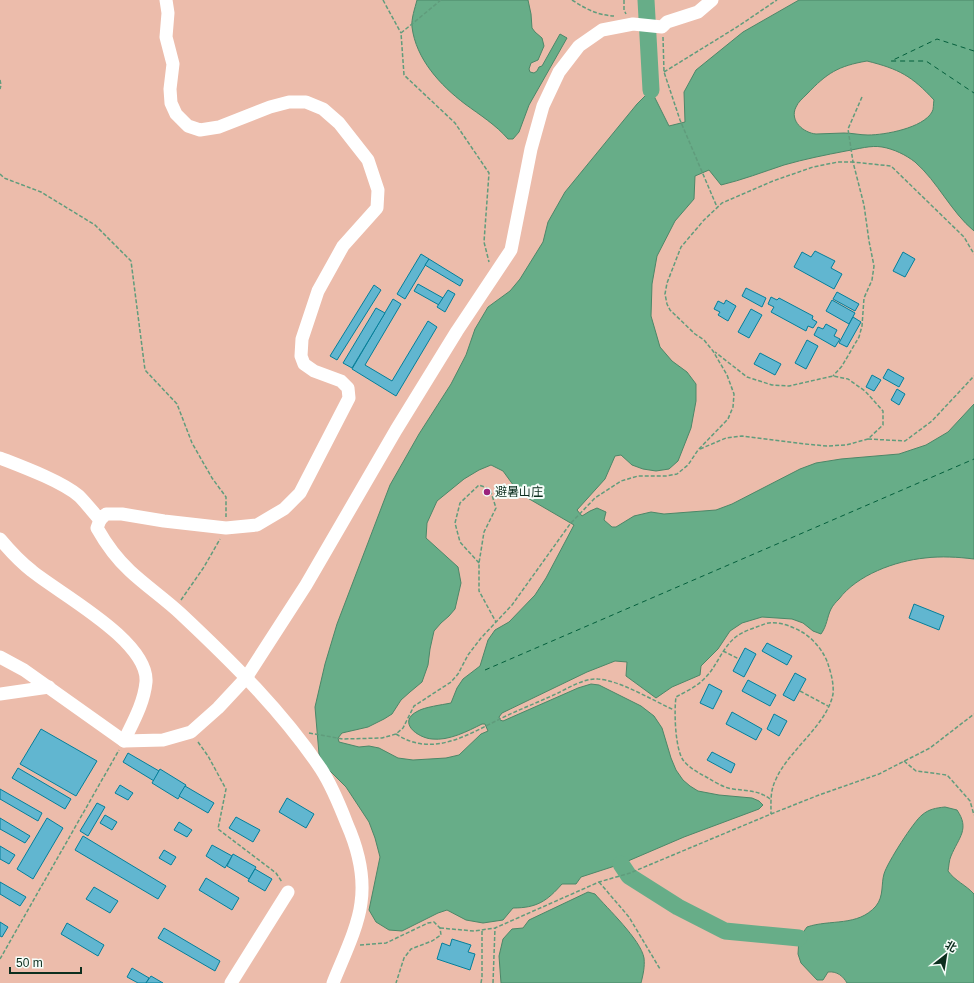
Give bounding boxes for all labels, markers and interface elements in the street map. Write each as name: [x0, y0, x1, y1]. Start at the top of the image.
place label: 避暑山庄: [495, 485, 543, 499]
marker: 避暑山庄: [482, 487, 492, 497]
north arrow: [926, 935, 966, 975]
text: 北: [943, 938, 959, 954]
scale bar: [10, 949, 81, 975]
text: 50 m: [16, 956, 43, 970]

